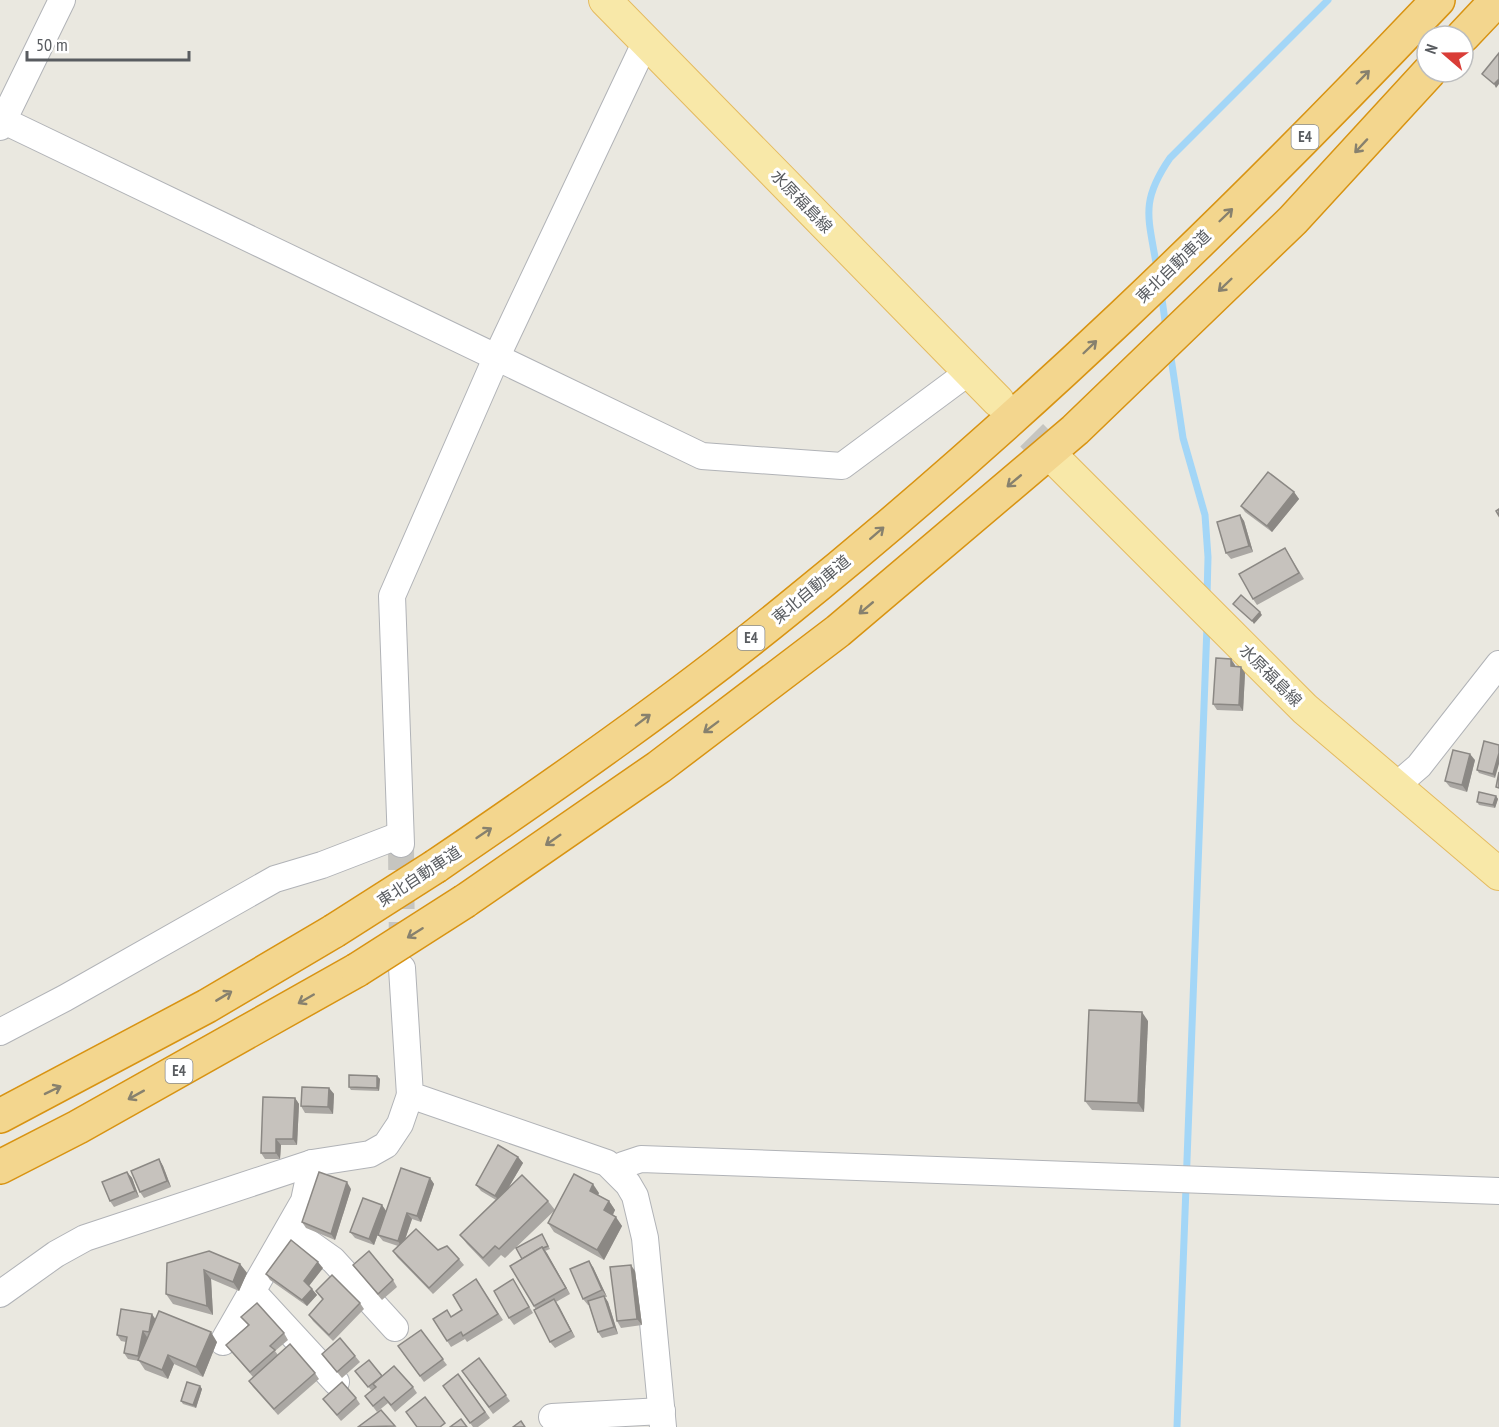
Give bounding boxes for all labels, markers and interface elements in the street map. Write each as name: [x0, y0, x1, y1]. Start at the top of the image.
scale bar: [27, 24, 189, 62]
north arrow: [1415, 24, 1475, 84]
text: 50 m: [36, 33, 68, 56]
text: N: [1420, 41, 1442, 56]
one-way arrow: [1356, 69, 1371, 84]
road number: E4: [1292, 125, 1318, 149]
one-way arrow: [1354, 138, 1368, 153]
street label: 水原福島線: [767, 165, 837, 237]
one-way arrow: [1218, 208, 1233, 222]
street label: 東北自動車道: [1132, 225, 1214, 307]
one-way arrow: [1217, 278, 1232, 292]
one-way arrow: [1082, 339, 1097, 354]
one-way arrow: [1006, 475, 1022, 488]
one-way arrow: [869, 526, 884, 540]
street label: 東北自動車道: [768, 550, 854, 628]
one-way arrow: [858, 601, 874, 614]
road number: E4: [738, 626, 764, 650]
street label: 水原福島線: [1236, 640, 1306, 710]
one-way arrow: [634, 713, 650, 726]
one-way arrow: [704, 720, 720, 733]
one-way arrow: [476, 827, 492, 839]
one-way arrow: [545, 834, 561, 846]
street label: 東北自動車道: [373, 841, 465, 911]
one-way arrow: [407, 926, 424, 939]
one-way arrow: [215, 990, 232, 1002]
one-way arrow: [298, 993, 315, 1005]
road number: E4: [166, 1059, 192, 1083]
one-way arrow: [43, 1083, 61, 1095]
one-way arrow: [128, 1089, 145, 1101]

